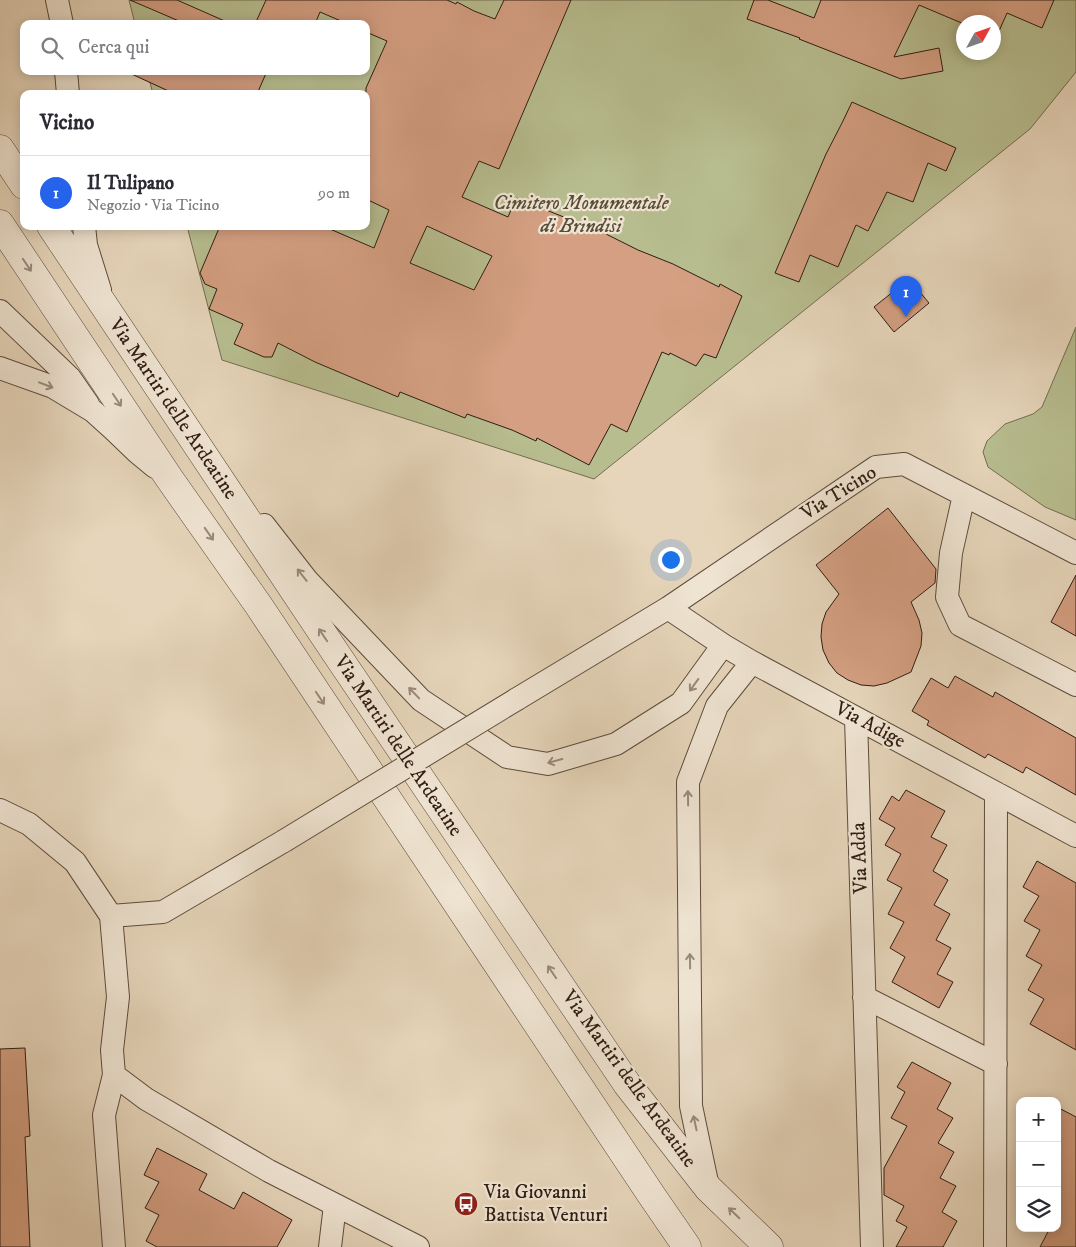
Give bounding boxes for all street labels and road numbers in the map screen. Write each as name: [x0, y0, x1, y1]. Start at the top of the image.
street label: Via Martiri delle Ardeatine: [103, 313, 243, 504]
street label: Via Ticino: [796, 460, 881, 527]
street label: Via Martiri delle Ardeatine: [328, 650, 468, 841]
street label: Via Adige: [830, 696, 910, 754]
street label: Via Adda: [846, 821, 874, 895]
street label: Via Martiri delle Ardeatine: [556, 985, 702, 1173]

